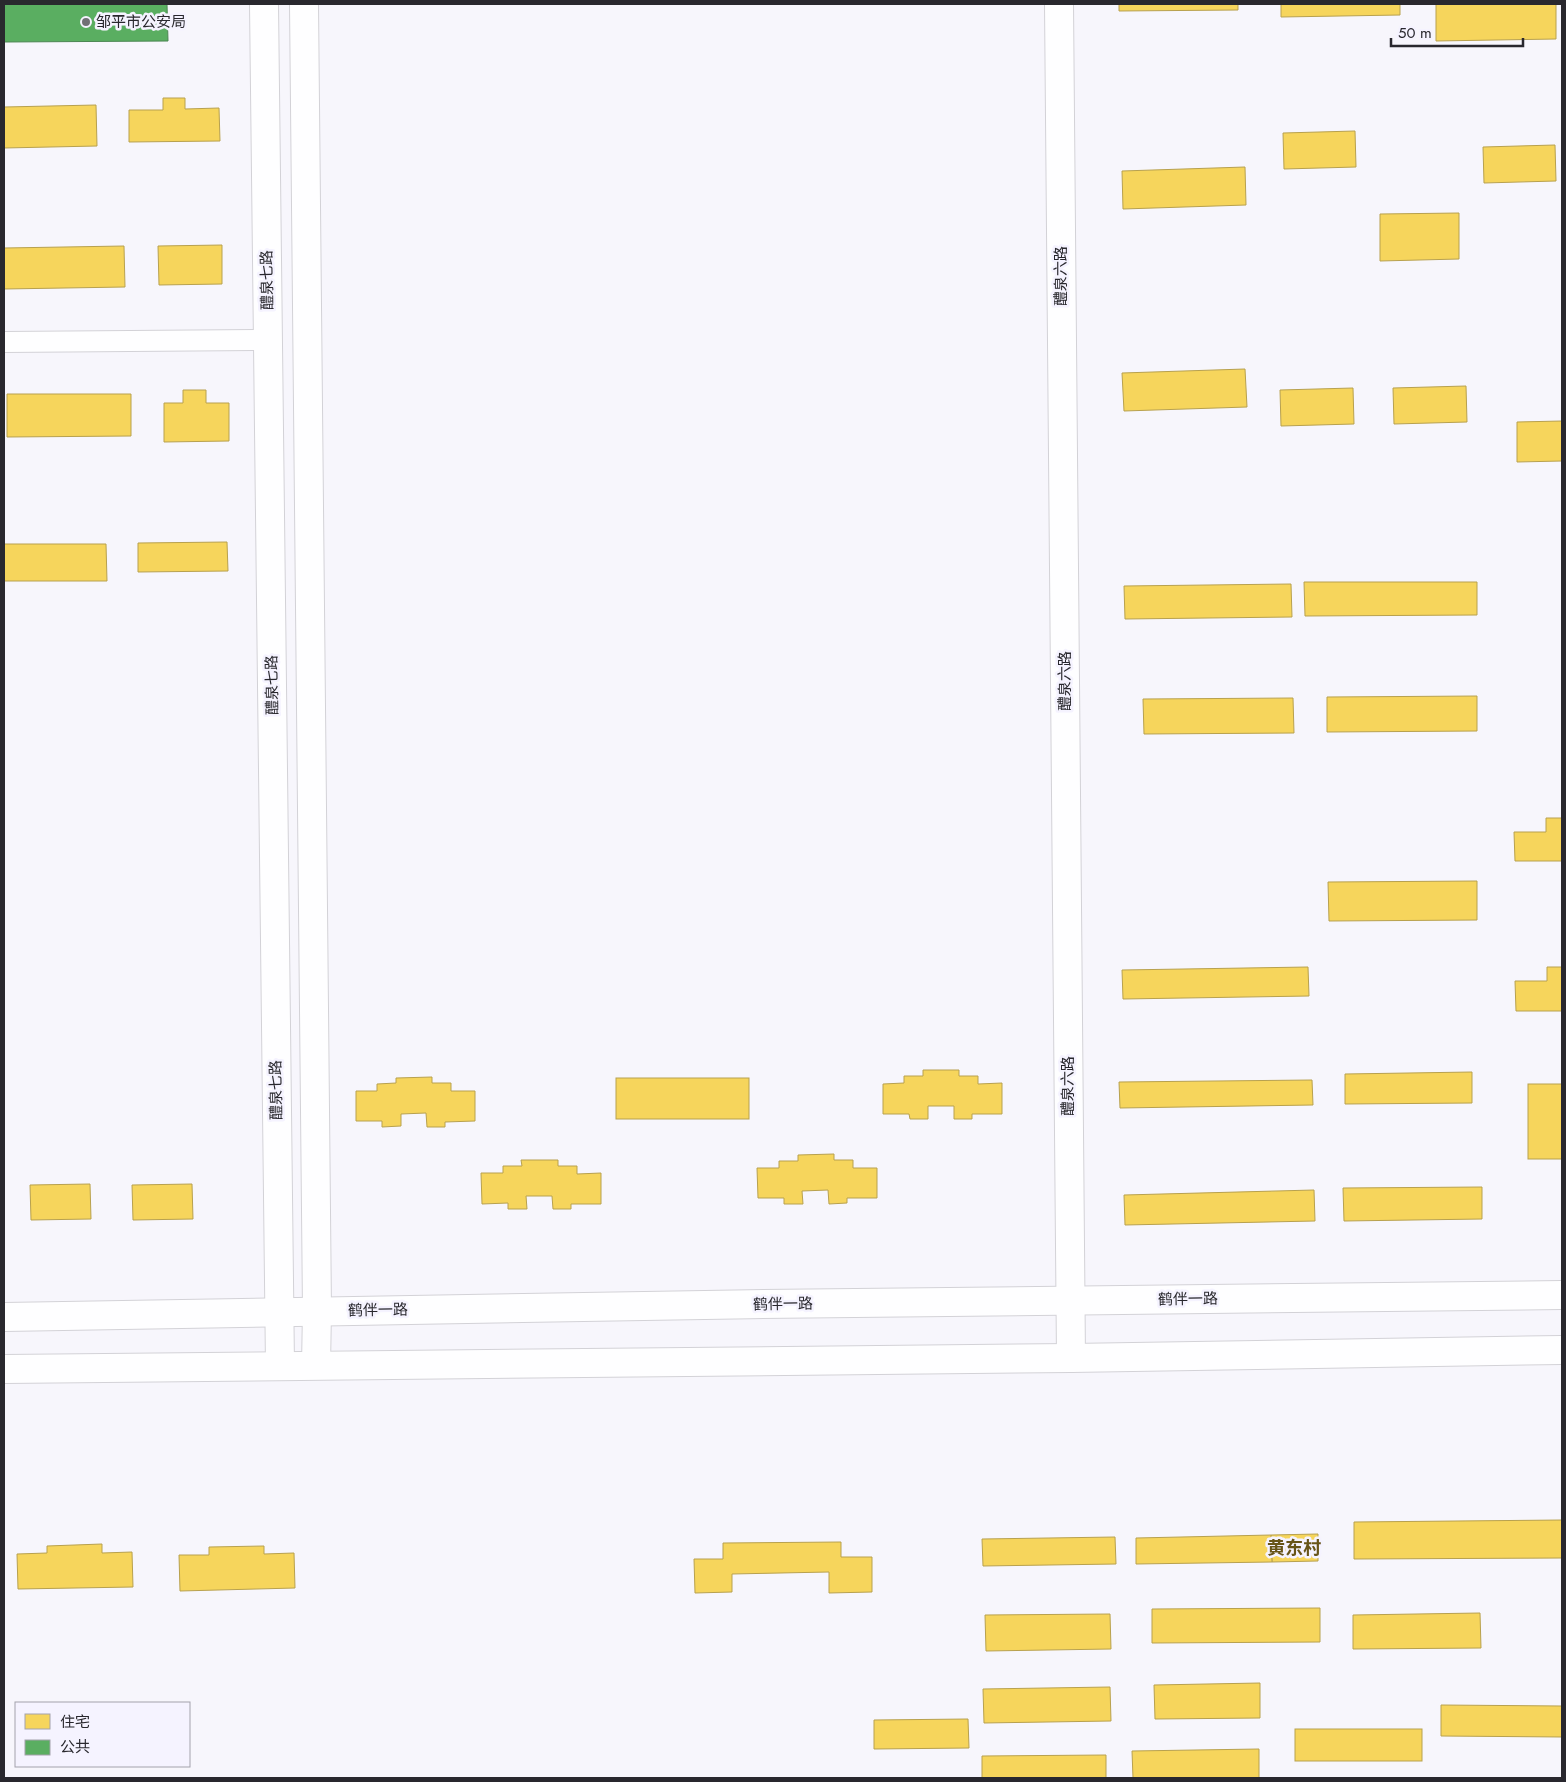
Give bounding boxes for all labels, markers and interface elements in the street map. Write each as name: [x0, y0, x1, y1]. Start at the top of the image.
place label: 邹平市公安局: [96, 11, 186, 33]
scale bar: [1391, 15, 1524, 47]
marker: 邹平市公安局: [80, 16, 92, 28]
text: 50 m: [1398, 22, 1432, 44]
street label: 醴泉六路: [1050, 246, 1072, 306]
street label: 醴泉七路: [255, 250, 279, 310]
street label: 醴泉六路: [1054, 651, 1076, 711]
street label: 醴泉七路: [260, 655, 284, 715]
street label: 醴泉六路: [1057, 1056, 1079, 1116]
street label: 醴泉七路: [264, 1060, 288, 1120]
street label: 鹤伴一路: [1158, 1287, 1218, 1311]
street label: 鹤伴一路: [753, 1292, 813, 1316]
street label: 鹤伴一路: [348, 1298, 408, 1322]
district label: 黄东村: [1267, 1535, 1321, 1561]
legend: [15, 1702, 190, 1767]
text: 住宅: [60, 1711, 90, 1733]
text: 公共: [60, 1736, 90, 1758]

